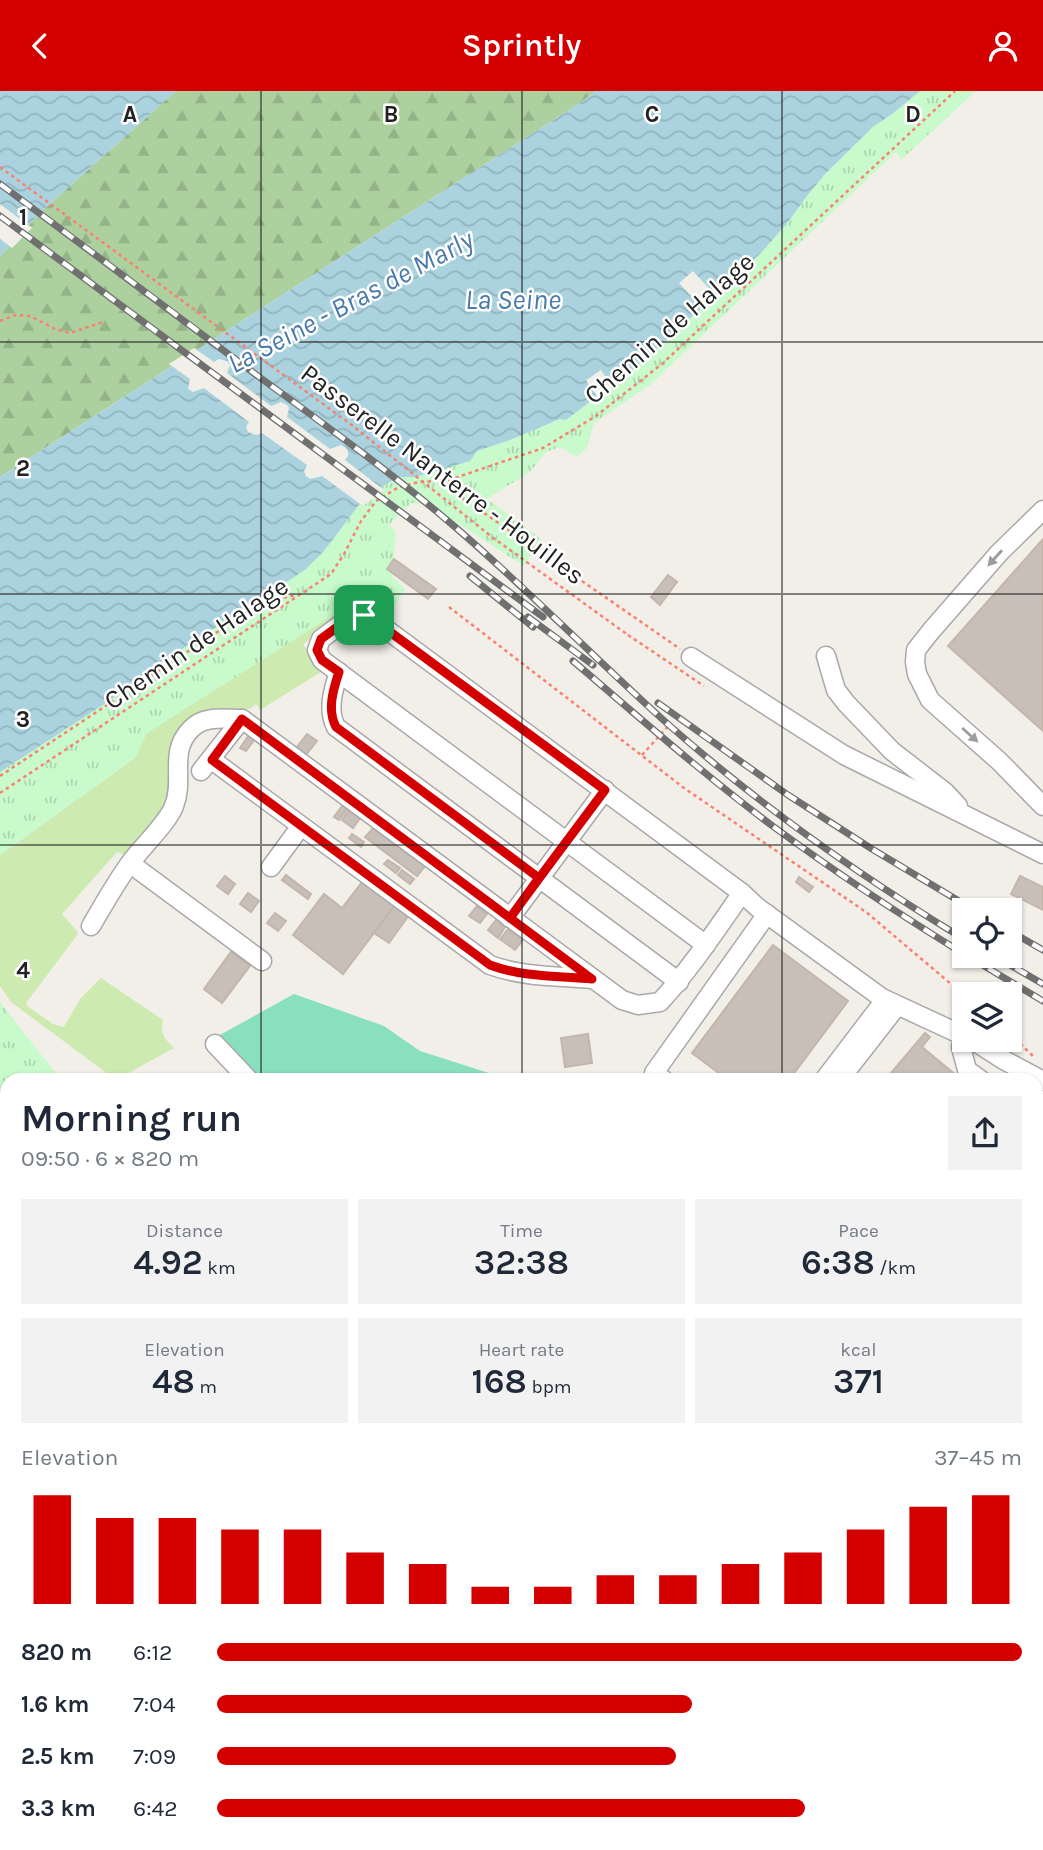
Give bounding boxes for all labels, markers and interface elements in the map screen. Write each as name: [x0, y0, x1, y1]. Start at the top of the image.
icon: back: [21, 27, 59, 65]
text: Sprintly: [462, 27, 581, 64]
icon: person: [984, 27, 1022, 65]
text: A: [123, 101, 137, 128]
text: B: [384, 101, 398, 128]
text: C: [645, 101, 659, 128]
text: D: [905, 101, 921, 128]
text: 1: [19, 204, 27, 231]
water label: La Seine - Bras de Marly: [222, 222, 479, 380]
street label: Chemin de Halage: [578, 246, 761, 411]
water label: La Seine: [465, 283, 561, 316]
street label: Passerelle Nanterre - Houilles: [295, 358, 591, 591]
text: 2: [16, 455, 30, 482]
one-way arrow: [987, 549, 1003, 567]
street label: Chemin de Halage: [98, 570, 294, 716]
pin: [334, 585, 394, 645]
icon: arrive: [345, 596, 383, 634]
text: 3: [16, 706, 30, 733]
one-way arrow: [961, 727, 979, 743]
map controls: [952, 898, 1022, 1052]
button: locate: [952, 898, 1022, 968]
text: 4: [16, 957, 30, 984]
button: layers: [952, 982, 1022, 1052]
text: Morning run: [21, 1096, 242, 1141]
button: share: [948, 1096, 1022, 1170]
text: 09:50 · 6 × 820 m: [21, 1145, 199, 1172]
text: Distance: [146, 1220, 223, 1242]
text: Time: [500, 1220, 543, 1242]
text: Pace: [838, 1220, 879, 1242]
text: 4.92: [133, 1242, 203, 1283]
text: 32:38: [474, 1242, 569, 1283]
text: 6:38: [801, 1242, 875, 1283]
text: km: [203, 1257, 236, 1279]
text: /km: [875, 1257, 916, 1279]
text: Elevation: [144, 1339, 225, 1361]
text: Heart rate: [479, 1339, 564, 1361]
text: kcal: [840, 1339, 877, 1361]
text: 48: [152, 1361, 195, 1402]
text: 168: [471, 1361, 527, 1402]
text: 371: [833, 1361, 884, 1402]
text: m: [195, 1376, 217, 1398]
text: bpm: [527, 1376, 572, 1398]
text: Elevation: [21, 1444, 118, 1471]
text: 37–45 m: [934, 1444, 1022, 1471]
text: 820 m: [21, 1639, 92, 1666]
text: 6:12: [133, 1639, 172, 1666]
text: 1.6 km: [21, 1691, 89, 1718]
text: 7:04: [133, 1691, 176, 1718]
text: 2.5 km: [21, 1743, 95, 1770]
text: 7:09: [133, 1743, 176, 1770]
text: 3.3 km: [21, 1795, 96, 1822]
text: 6:42: [133, 1795, 178, 1822]

